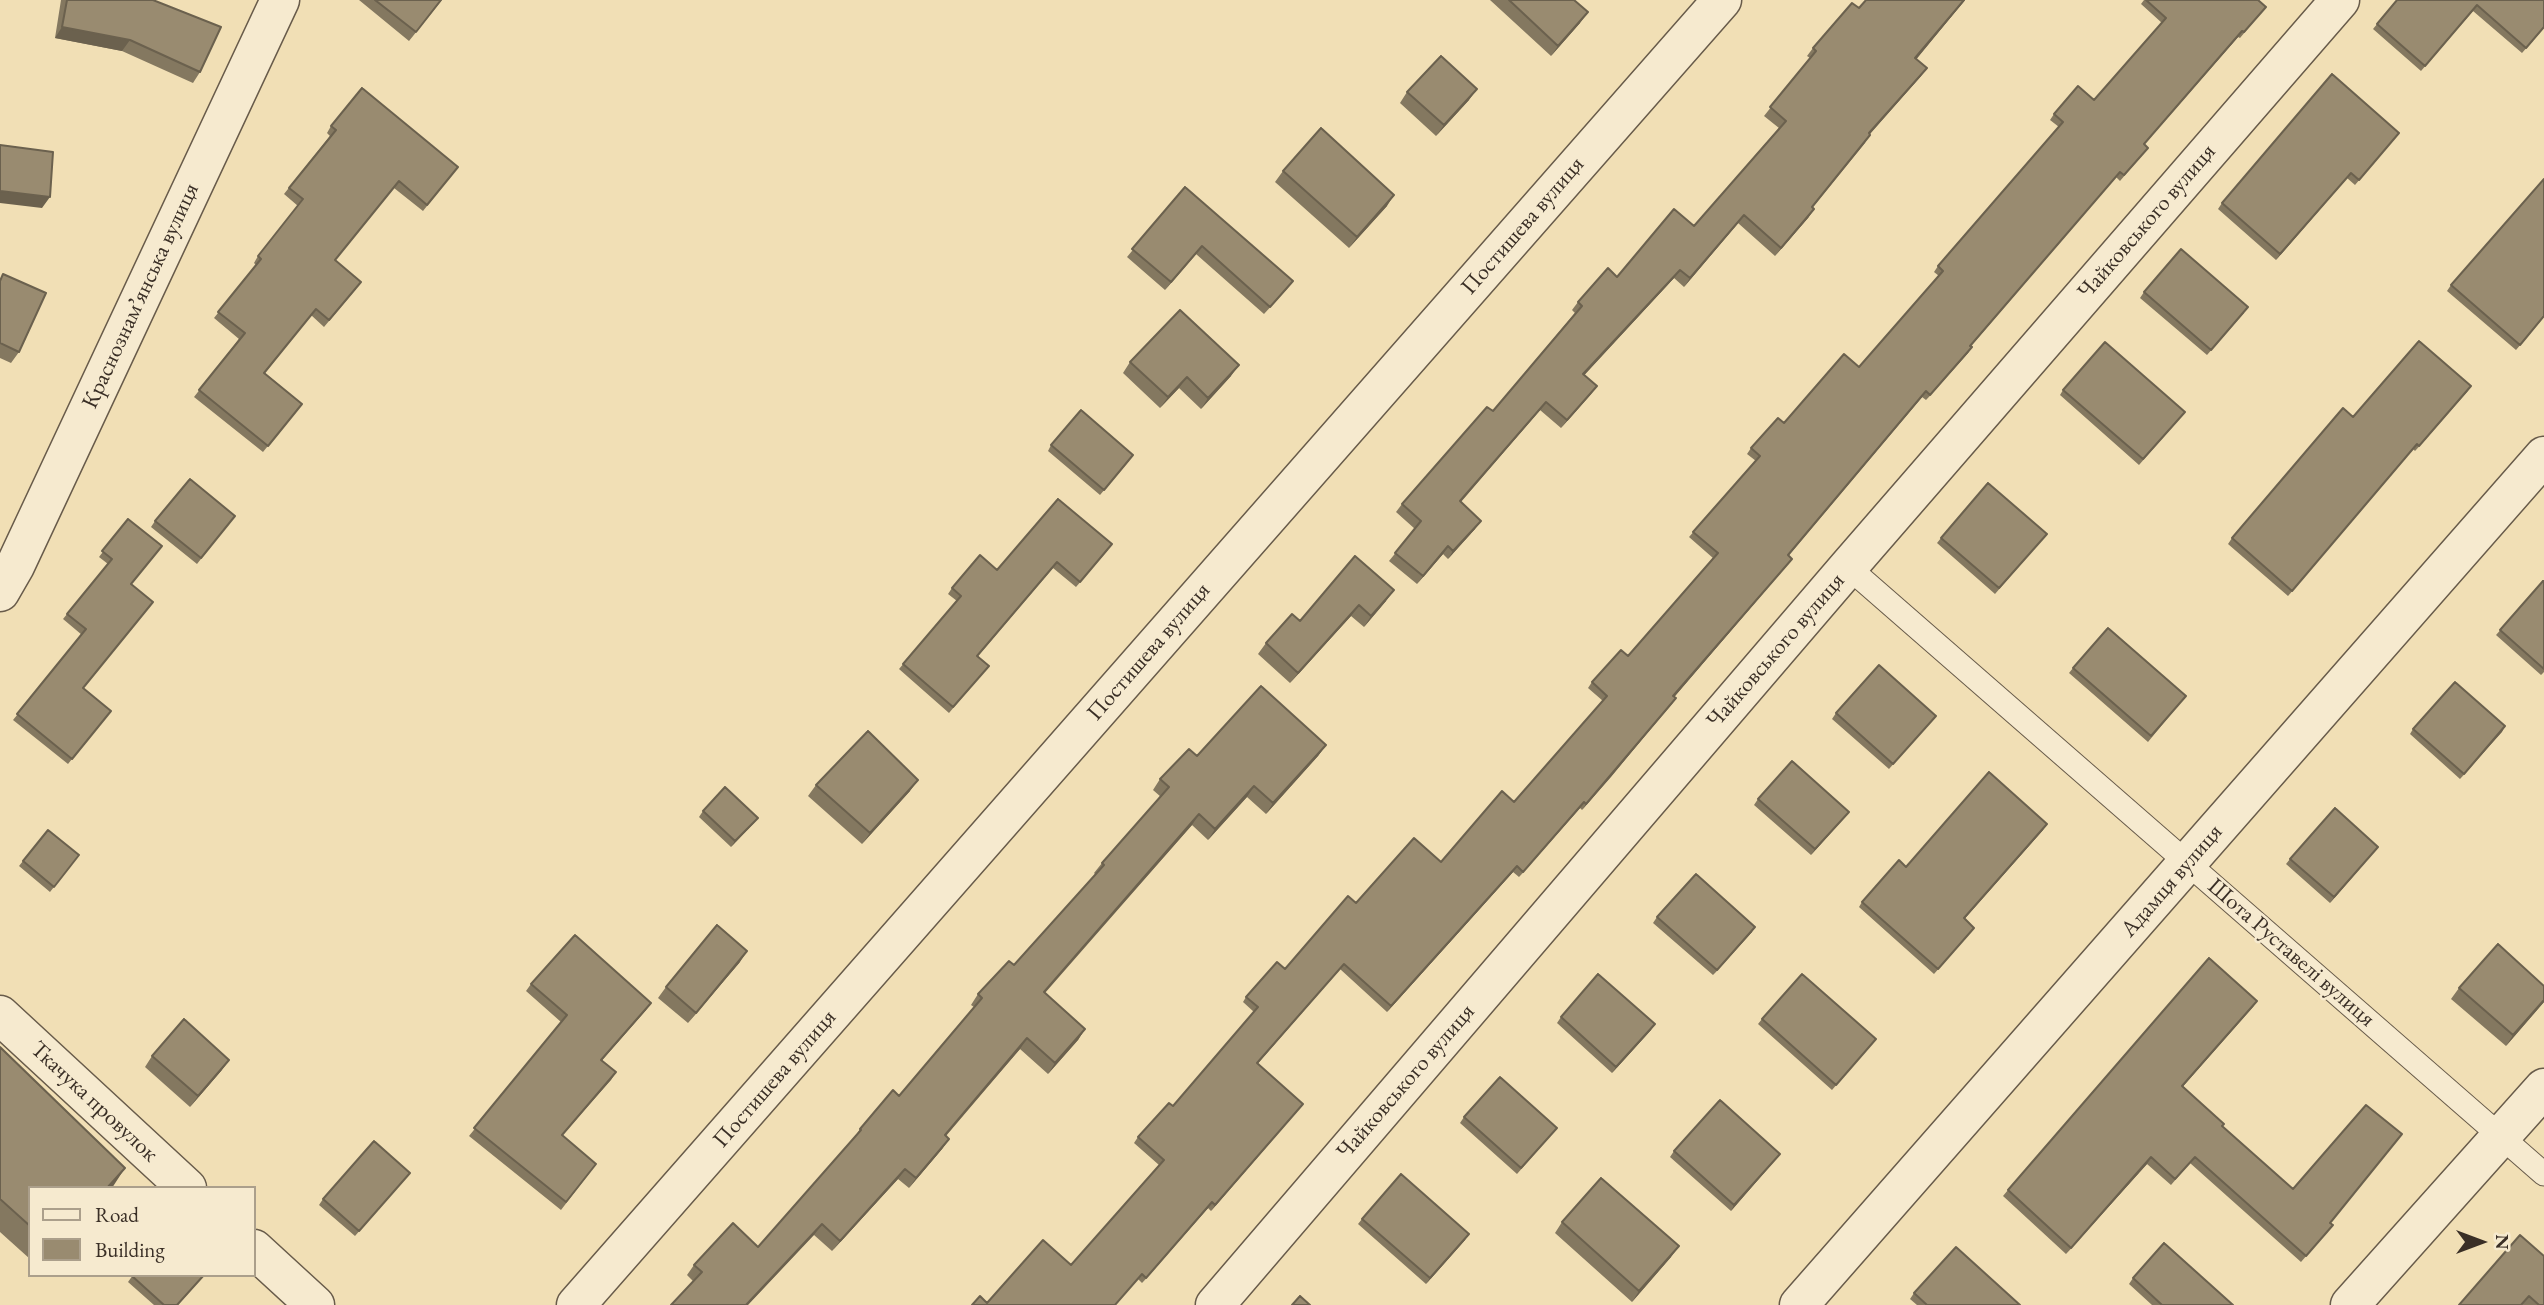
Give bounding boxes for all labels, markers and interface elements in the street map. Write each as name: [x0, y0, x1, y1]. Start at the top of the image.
street label: Чайковського вулиця: [2072, 139, 2222, 305]
street label: Постишева вулиця: [1456, 151, 1590, 301]
street label: Краснознамʼянська вулиця: [77, 179, 205, 413]
street label: Чайковського вулиця: [1701, 568, 1851, 734]
street label: Постишева вулиця: [1082, 577, 1216, 727]
street label: Адамця вулиця: [2115, 819, 2229, 943]
street label: Шота Руставелі вулиця: [2202, 873, 2380, 1033]
street label: Чайковського вулиця: [1331, 999, 1481, 1165]
street label: Постишева вулиця: [708, 1004, 842, 1154]
street label: Ткачука провулок: [24, 1036, 164, 1168]
legend: [28, 1186, 256, 1277]
text: Road: [95, 1201, 139, 1228]
north arrow: [2446, 1207, 2516, 1277]
text: N: [2490, 1234, 2515, 1250]
text: Building: [95, 1236, 165, 1263]

